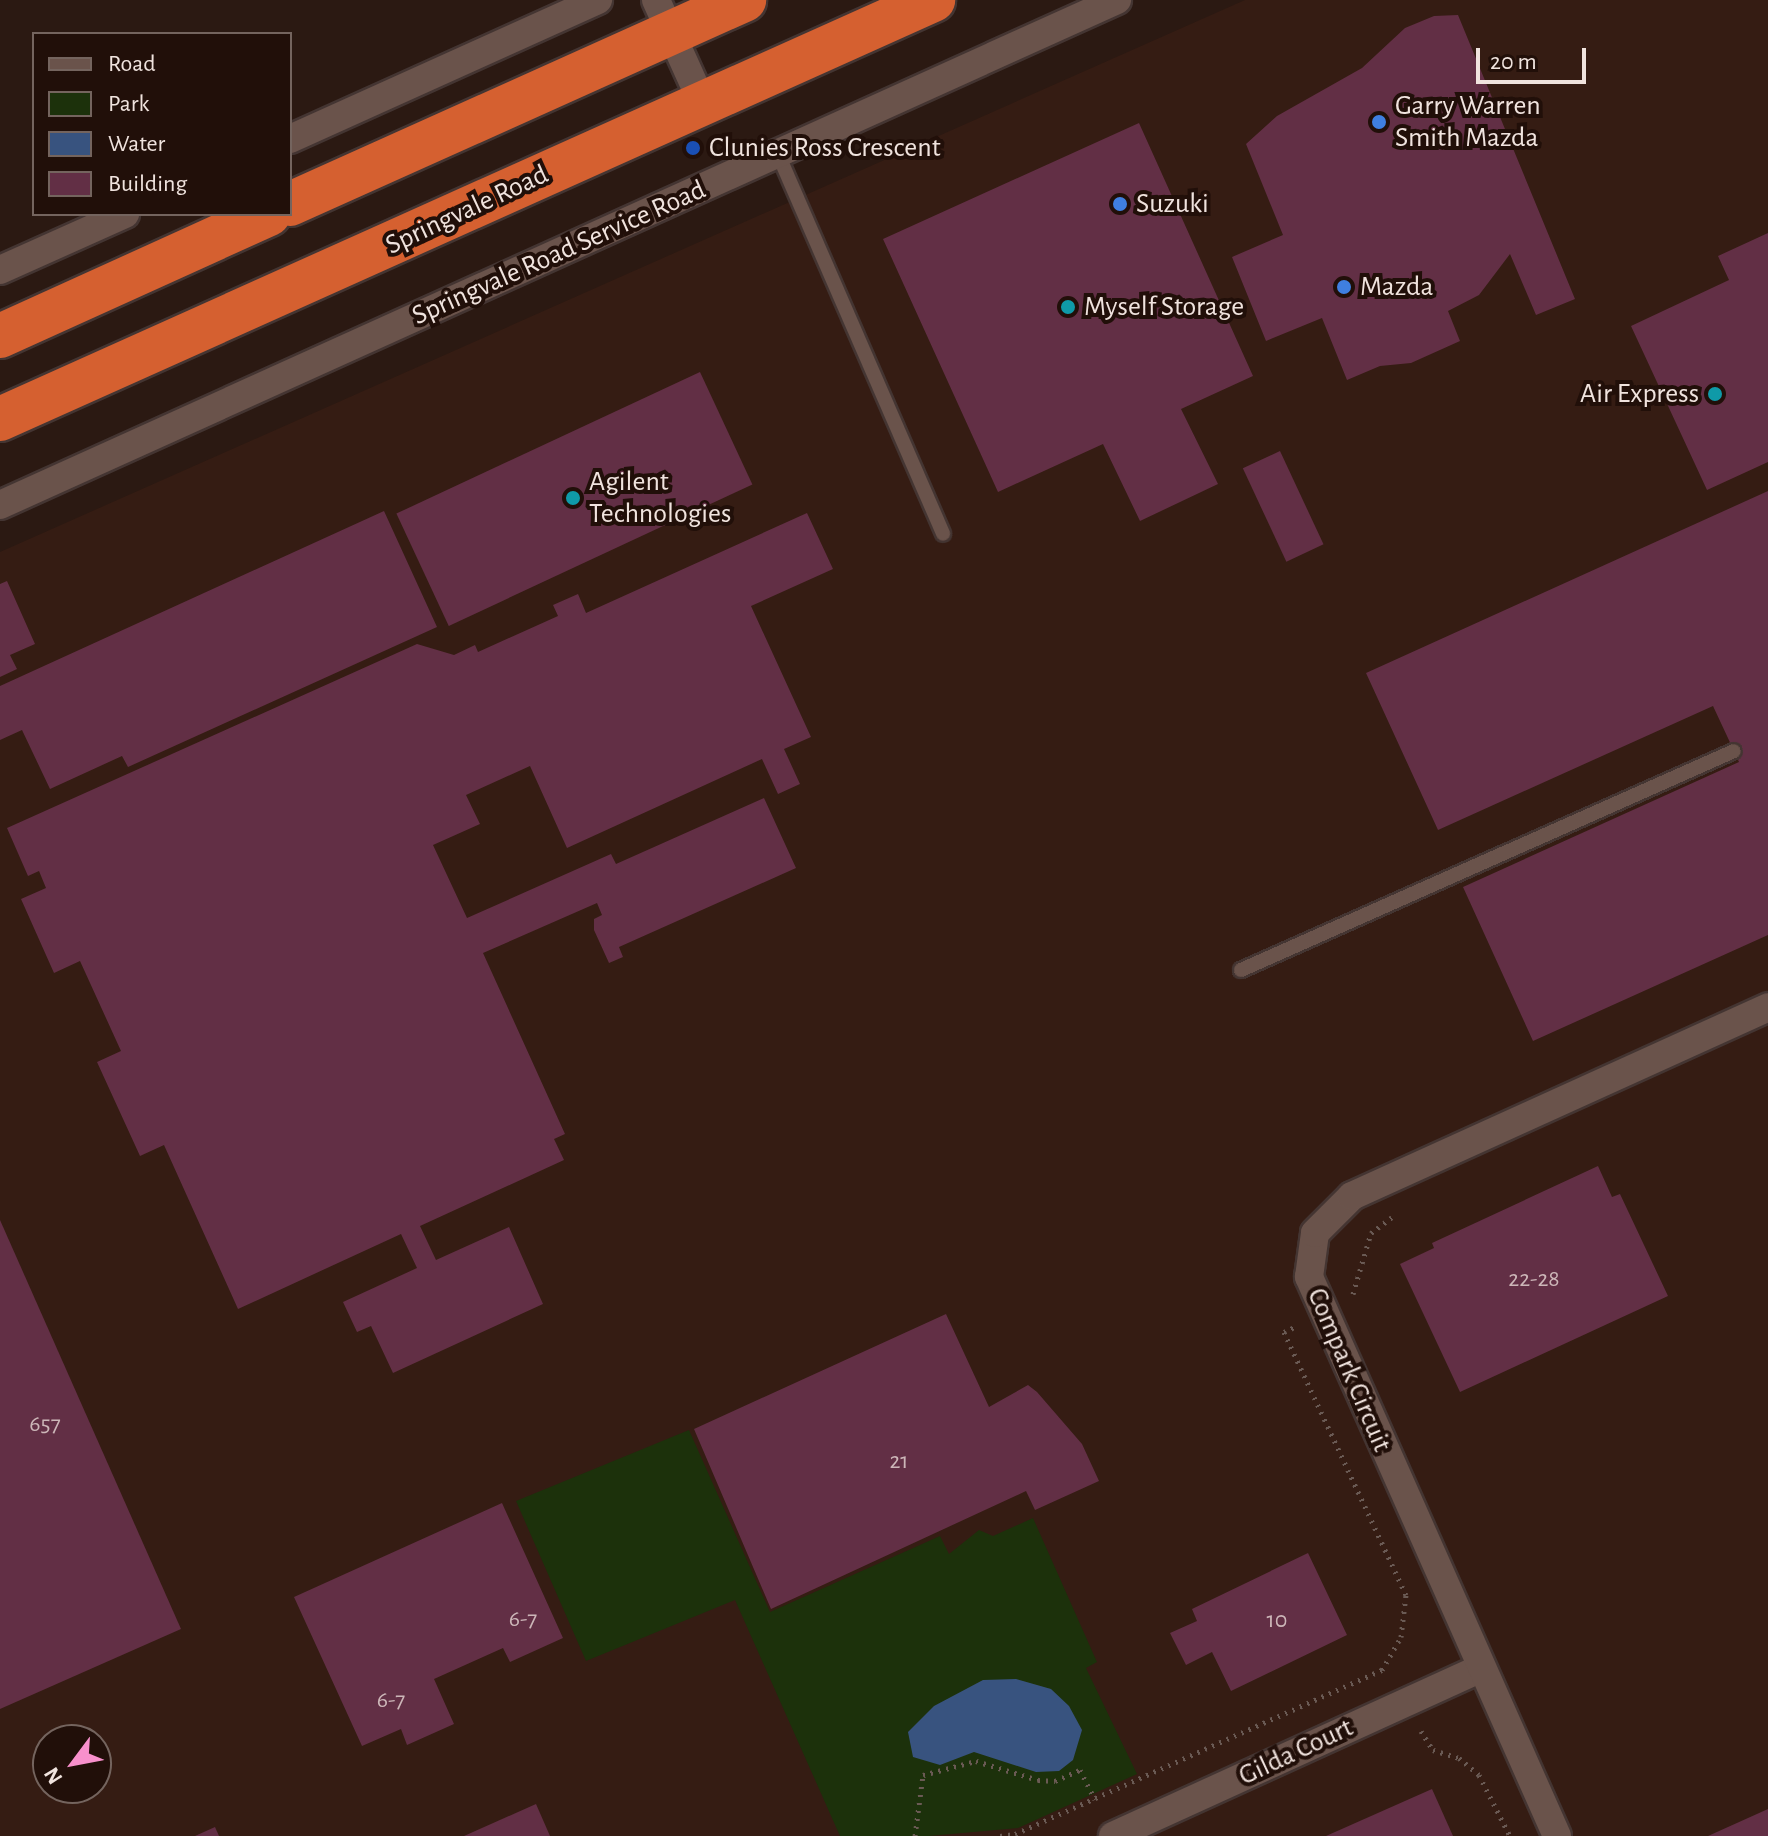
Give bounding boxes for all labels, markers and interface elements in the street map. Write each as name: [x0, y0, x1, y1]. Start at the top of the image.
legend: [32, 32, 292, 216]
scale bar: [1480, 32, 1590, 82]
text: 20 m: [1490, 50, 1537, 74]
text: Road: [108, 52, 156, 76]
place label: Garry Warren Smith Mazda: [1395, 89, 1541, 155]
text: Park: [108, 92, 149, 116]
marker: Garry Warren Smith Mazda: [1370, 113, 1388, 131]
place label: Clunies Ross Crescent: [709, 131, 941, 165]
text: Water: [108, 132, 165, 156]
marker: Clunies Ross Crescent: [684, 139, 702, 157]
street label: Springvale Road: [380, 158, 554, 262]
text: Building: [108, 172, 187, 196]
street label: Springvale Road Service Road: [407, 173, 711, 333]
place label: Suzuki: [1136, 187, 1209, 221]
marker: Suzuki: [1111, 195, 1129, 213]
place label: Mazda: [1360, 270, 1433, 304]
marker: Mazda: [1335, 278, 1353, 296]
place label: Myself Storage: [1084, 290, 1244, 324]
marker: Myself Storage: [1059, 298, 1077, 316]
place label: Air Express: [1580, 377, 1699, 411]
marker: Air Express: [1706, 385, 1724, 403]
place label: Agilent Technologies: [589, 465, 731, 531]
marker: Agilent Technologies: [564, 489, 582, 507]
house number: 22-28: [1508, 1266, 1560, 1294]
street label: Compark Circuit: [1299, 1283, 1399, 1457]
house number: 657: [29, 1411, 61, 1439]
house number: 21: [889, 1448, 909, 1476]
house number: 6-7: [509, 1606, 537, 1634]
house number: 10: [1267, 1607, 1287, 1635]
house number: 6-7: [377, 1687, 405, 1715]
street label: Gilda Court: [1233, 1711, 1359, 1793]
north arrow: [32, 1724, 112, 1804]
text: N: [40, 1763, 67, 1788]

